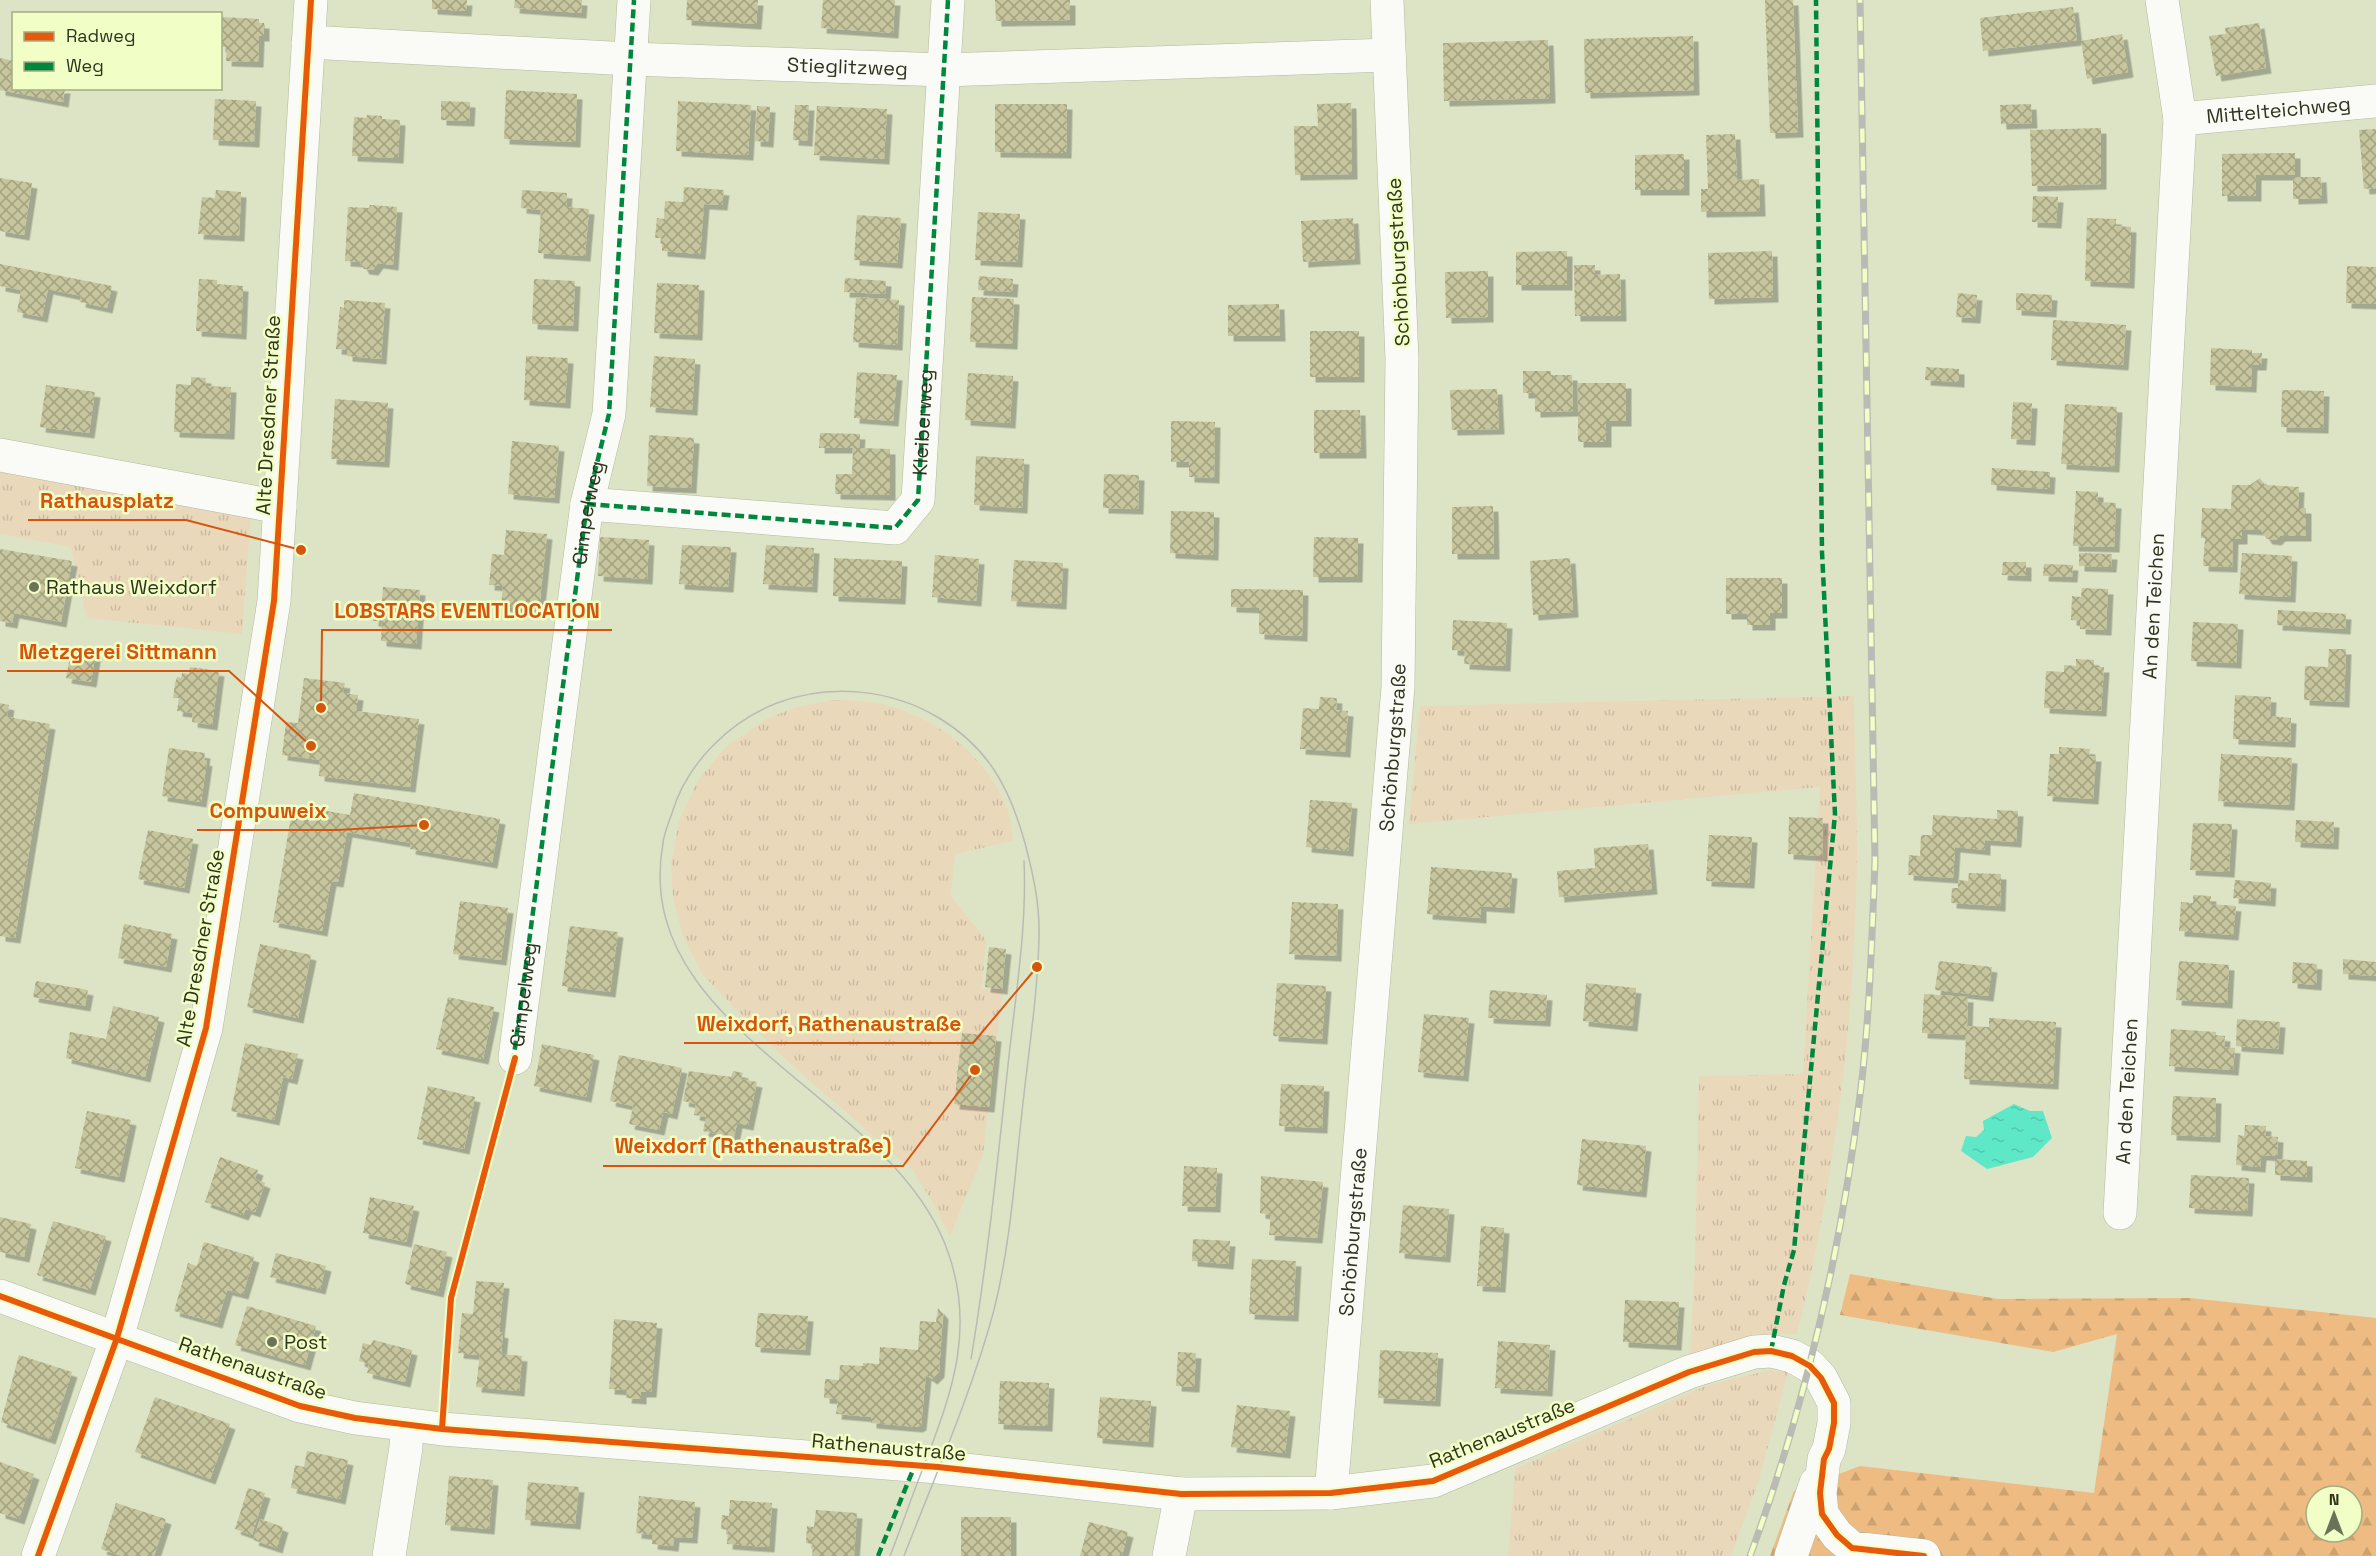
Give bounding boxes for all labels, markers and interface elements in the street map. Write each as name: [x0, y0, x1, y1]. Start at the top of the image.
legend: [12, 12, 222, 90]
text: Radweg: [66, 24, 136, 47]
street label: Stieglitzweg: [786, 52, 908, 82]
text: Weg: [66, 54, 104, 77]
street label: Mittelteichweg: [2205, 90, 2352, 130]
street label: Schönburgstraße: [1381, 177, 1415, 347]
street label: Alte Dresdner Straße: [250, 314, 286, 516]
street label: Kleiberweg: [906, 368, 939, 476]
street label: Gimpelweg: [566, 458, 610, 567]
callout: Rathausplatz: [28, 481, 186, 520]
text: Rathausplatz: [40, 487, 174, 514]
street label: An den Teichen: [2136, 532, 2170, 680]
place label: Rathaus Weixdorf: [46, 574, 217, 600]
marker: Rathaus Weixdorf: [27, 580, 41, 594]
callout: LOBSTARS EVENTLOCATION: [322, 591, 612, 630]
text: LOBSTARS EVENTLOCATION: [334, 597, 600, 624]
callout: Metzgerei Sittmann: [7, 632, 229, 671]
text: Metzgerei Sittmann: [19, 638, 217, 665]
street label: Schönburgstraße: [1373, 663, 1411, 833]
callout: Compuweix: [197, 791, 338, 830]
text: Compuweix: [209, 797, 327, 824]
street label: Alte Dresdner Straße: [170, 847, 230, 1049]
street label: Gimpelweg: [504, 941, 543, 1049]
callout: Weixdorf, Rathenaustraße: [684, 1004, 973, 1043]
text: Weixdorf, Rathenaustraße: [697, 1010, 961, 1037]
street label: An den Teichen: [2110, 1017, 2144, 1165]
callout: Weixdorf (Rathenaustraße): [603, 1127, 903, 1166]
text: Weixdorf (Rathenaustraße): [615, 1132, 891, 1159]
street label: Schönburgstraße: [1333, 1147, 1373, 1317]
place label: Post: [284, 1329, 328, 1355]
street label: Rathenaustraße: [175, 1330, 331, 1406]
marker: Post: [265, 1335, 279, 1349]
street label: Rathenaustraße: [1425, 1392, 1579, 1474]
street label: Rathenaustraße: [811, 1427, 967, 1467]
north arrow: [2304, 1484, 2364, 1544]
text: N: [2329, 1489, 2339, 1510]

